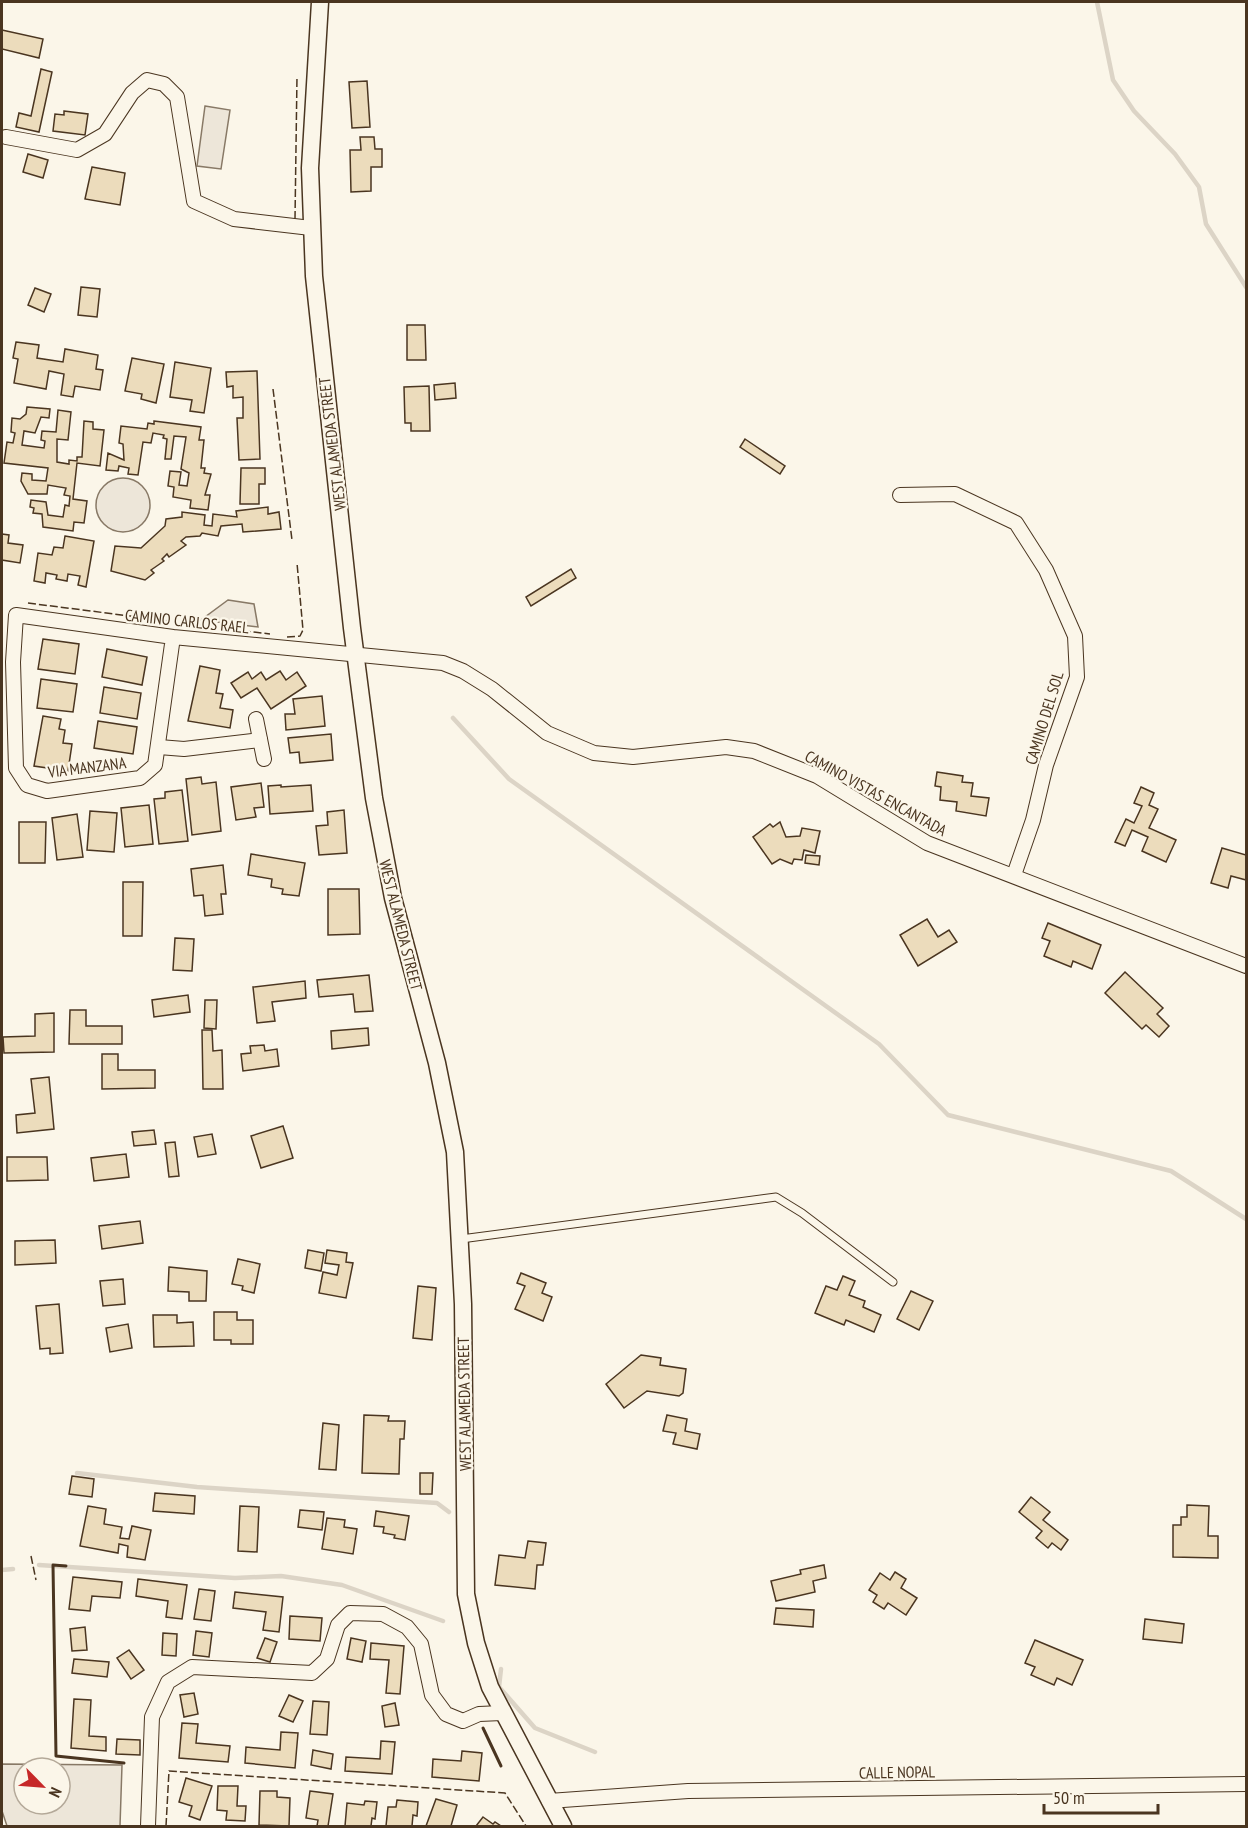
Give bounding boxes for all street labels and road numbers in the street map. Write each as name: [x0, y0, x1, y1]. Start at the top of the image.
street label: WEST ALAMEDA STREET: [314, 376, 350, 512]
street label: CAMINO CARLOS RAEL: [124, 605, 250, 637]
street label: CAMINO DEL SOL: [1020, 669, 1068, 767]
street label: CAMINO VISTAS ENCANTADA: [802, 746, 951, 840]
street label: VIA MANZANA: [46, 752, 128, 782]
street label: WEST ALAMEDA STREET: [375, 858, 427, 992]
street label: WEST ALAMEDA STREET: [453, 1337, 475, 1471]
street label: CALLE NOPAL: [859, 1761, 936, 1783]

